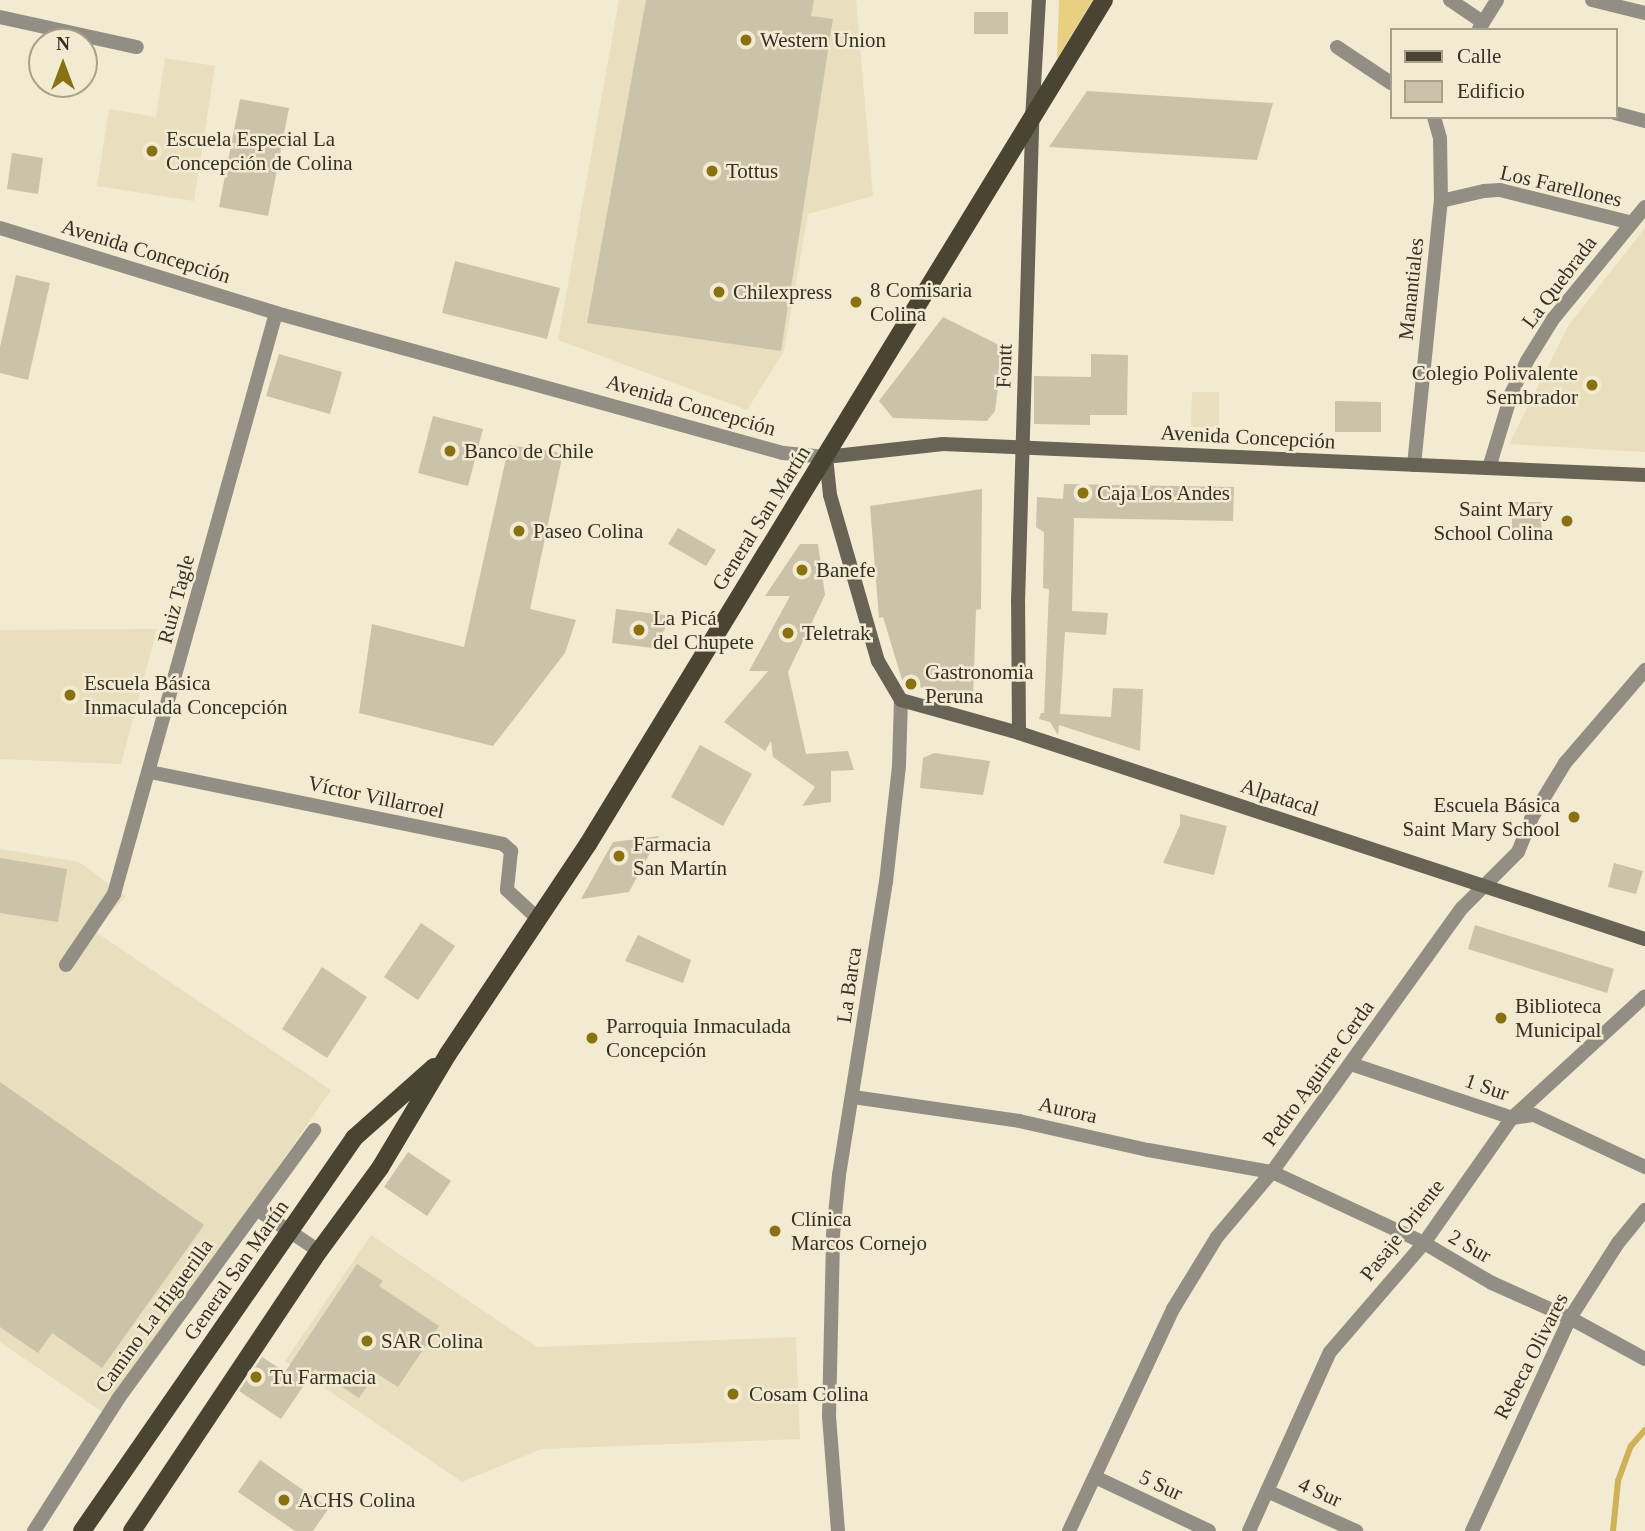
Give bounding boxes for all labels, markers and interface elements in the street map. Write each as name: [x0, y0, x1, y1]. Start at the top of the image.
place label: Western Union: [760, 27, 886, 53]
north arrow: [28, 28, 98, 98]
legend: [1390, 28, 1617, 119]
marker: Western Union: [738, 32, 754, 48]
text: N: [56, 33, 70, 54]
text: Calle: [1457, 44, 1501, 68]
text: Edificio: [1457, 79, 1525, 103]
place label: Escuela Especial La Concepción de Colina: [166, 126, 353, 176]
marker: Escuela Especial La Concepción de Colina: [144, 143, 160, 159]
place label: Tottus: [726, 158, 778, 184]
street label: Los Farellones: [1498, 160, 1624, 212]
marker: Tottus: [704, 163, 720, 179]
street label: Avenida Concepción: [59, 213, 233, 289]
street label: La Quebrada: [1516, 231, 1602, 333]
street label: Manantiales: [1393, 237, 1429, 341]
place label: 8 Comisaria Colina: [870, 277, 972, 327]
place label: Chilexpress: [733, 279, 832, 305]
marker: Chilexpress: [711, 284, 727, 300]
marker: 8 Comisaria Colina: [848, 294, 864, 310]
street label: Fontt: [991, 343, 1017, 389]
place label: Colegio Polivalente Sembrador: [1412, 360, 1578, 410]
street label: Avenida Concepción: [603, 369, 779, 441]
marker: Colegio Polivalente Sembrador: [1584, 377, 1600, 393]
street label: Avenida Concepción: [1160, 420, 1336, 454]
place label: Banco de Chile: [464, 438, 593, 464]
street label: General San Martín: [706, 441, 816, 595]
marker: Banco de Chile: [442, 443, 458, 459]
place label: Caja Los Andes: [1097, 480, 1231, 506]
marker: Caja Los Andes: [1075, 485, 1091, 501]
place label: Saint Mary School Colina: [1433, 496, 1553, 546]
marker: Saint Mary School Colina: [1559, 513, 1575, 529]
place label: Paseo Colina: [533, 518, 643, 544]
marker: Paseo Colina: [511, 523, 527, 539]
street label: Ruiz Tagle: [152, 552, 200, 646]
place label: Banefe: [816, 557, 875, 583]
marker: Banefe: [794, 562, 810, 578]
place label: La Picá del Chupete: [653, 605, 754, 655]
place label: Teletrak: [802, 620, 870, 646]
marker: La Picá del Chupete: [631, 622, 647, 638]
marker: Teletrak: [780, 625, 796, 641]
place label: Gastronomia Peruna: [925, 659, 1033, 709]
place label: Escuela Básica Inmaculada Concepción: [84, 670, 287, 720]
marker: Gastronomia Peruna: [903, 676, 919, 692]
marker: Escuela Básica Inmaculada Concepción: [62, 687, 78, 703]
street label: Víctor Villarroel: [305, 770, 447, 824]
street label: Alpatacal: [1238, 773, 1322, 821]
place label: Escuela Básica Saint Mary School: [1403, 792, 1560, 842]
marker: Escuela Básica Saint Mary School: [1566, 809, 1582, 825]
place label: Farmacia San Martín: [633, 831, 727, 881]
marker: Farmacia San Martín: [611, 848, 627, 864]
street label: La Barca: [831, 945, 867, 1025]
place label: Biblioteca Municipal: [1515, 993, 1601, 1043]
street label: Pedro Aguirre Cerda: [1256, 995, 1380, 1151]
marker: Biblioteca Municipal: [1493, 1010, 1509, 1026]
place label: Parroquia Inmaculada Concepción: [606, 1013, 791, 1063]
marker: Parroquia Inmaculada Concepción: [584, 1030, 600, 1046]
street label: 1 Sur: [1462, 1068, 1512, 1106]
street label: Aurora: [1036, 1091, 1100, 1129]
street label: Pasaje Oriente: [1355, 1174, 1449, 1286]
street label: General San Martín: [178, 1195, 294, 1345]
place label: Clínica Marcos Cornejo: [791, 1206, 927, 1256]
marker: Clínica Marcos Cornejo: [765, 1221, 785, 1241]
street label: 2 Sur: [1444, 1224, 1496, 1268]
street label: Camino La Higuerilla: [90, 1234, 218, 1398]
street label: Rebeca Olivares: [1488, 1289, 1574, 1423]
place label: SAR Colina: [381, 1328, 483, 1354]
marker: SAR Colina: [359, 1333, 375, 1349]
place label: Tu Farmacia: [270, 1364, 376, 1390]
marker: Tu Farmacia: [248, 1369, 264, 1385]
place label: Cosam Colina: [749, 1381, 869, 1407]
marker: Cosam Colina: [723, 1384, 743, 1404]
street label: 5 Sur: [1135, 1464, 1187, 1506]
street label: 4 Sur: [1294, 1471, 1346, 1513]
place label: ACHS Colina: [298, 1487, 415, 1513]
marker: ACHS Colina: [276, 1492, 292, 1508]

